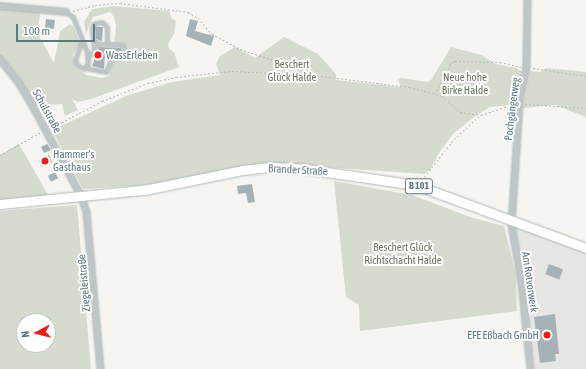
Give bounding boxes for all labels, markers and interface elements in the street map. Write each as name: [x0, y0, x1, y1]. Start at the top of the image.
scale bar: [18, 16, 97, 42]
text: 100 m: [23, 24, 50, 38]
place label: WassErleben: [106, 48, 158, 62]
marker: WassErleben: [93, 50, 103, 60]
park label: Beschert Glück Halde: [268, 58, 316, 84]
park label: Neue hohe Birke Halde: [442, 71, 488, 97]
street label: Pochgängerweg: [502, 77, 522, 141]
street label: Schulstraße: [30, 87, 64, 135]
place label: Hammer's Gasthaus: [53, 148, 94, 174]
marker: Hammer's Gasthaus: [40, 156, 50, 166]
street label: Brander Straße: [268, 162, 328, 178]
road number: B 101: [404, 178, 434, 194]
park label: Beschert Glück Richtschacht Halde: [364, 241, 442, 267]
street label: Am Rotvorwerk: [519, 251, 541, 313]
street label: Ziegeleistraße: [75, 254, 93, 312]
north arrow: [16, 313, 56, 353]
place label: EFE Eßbach GmbH: [467, 328, 539, 342]
text: N: [19, 330, 31, 338]
marker: EFE Eßbach GmbH: [542, 330, 552, 340]

